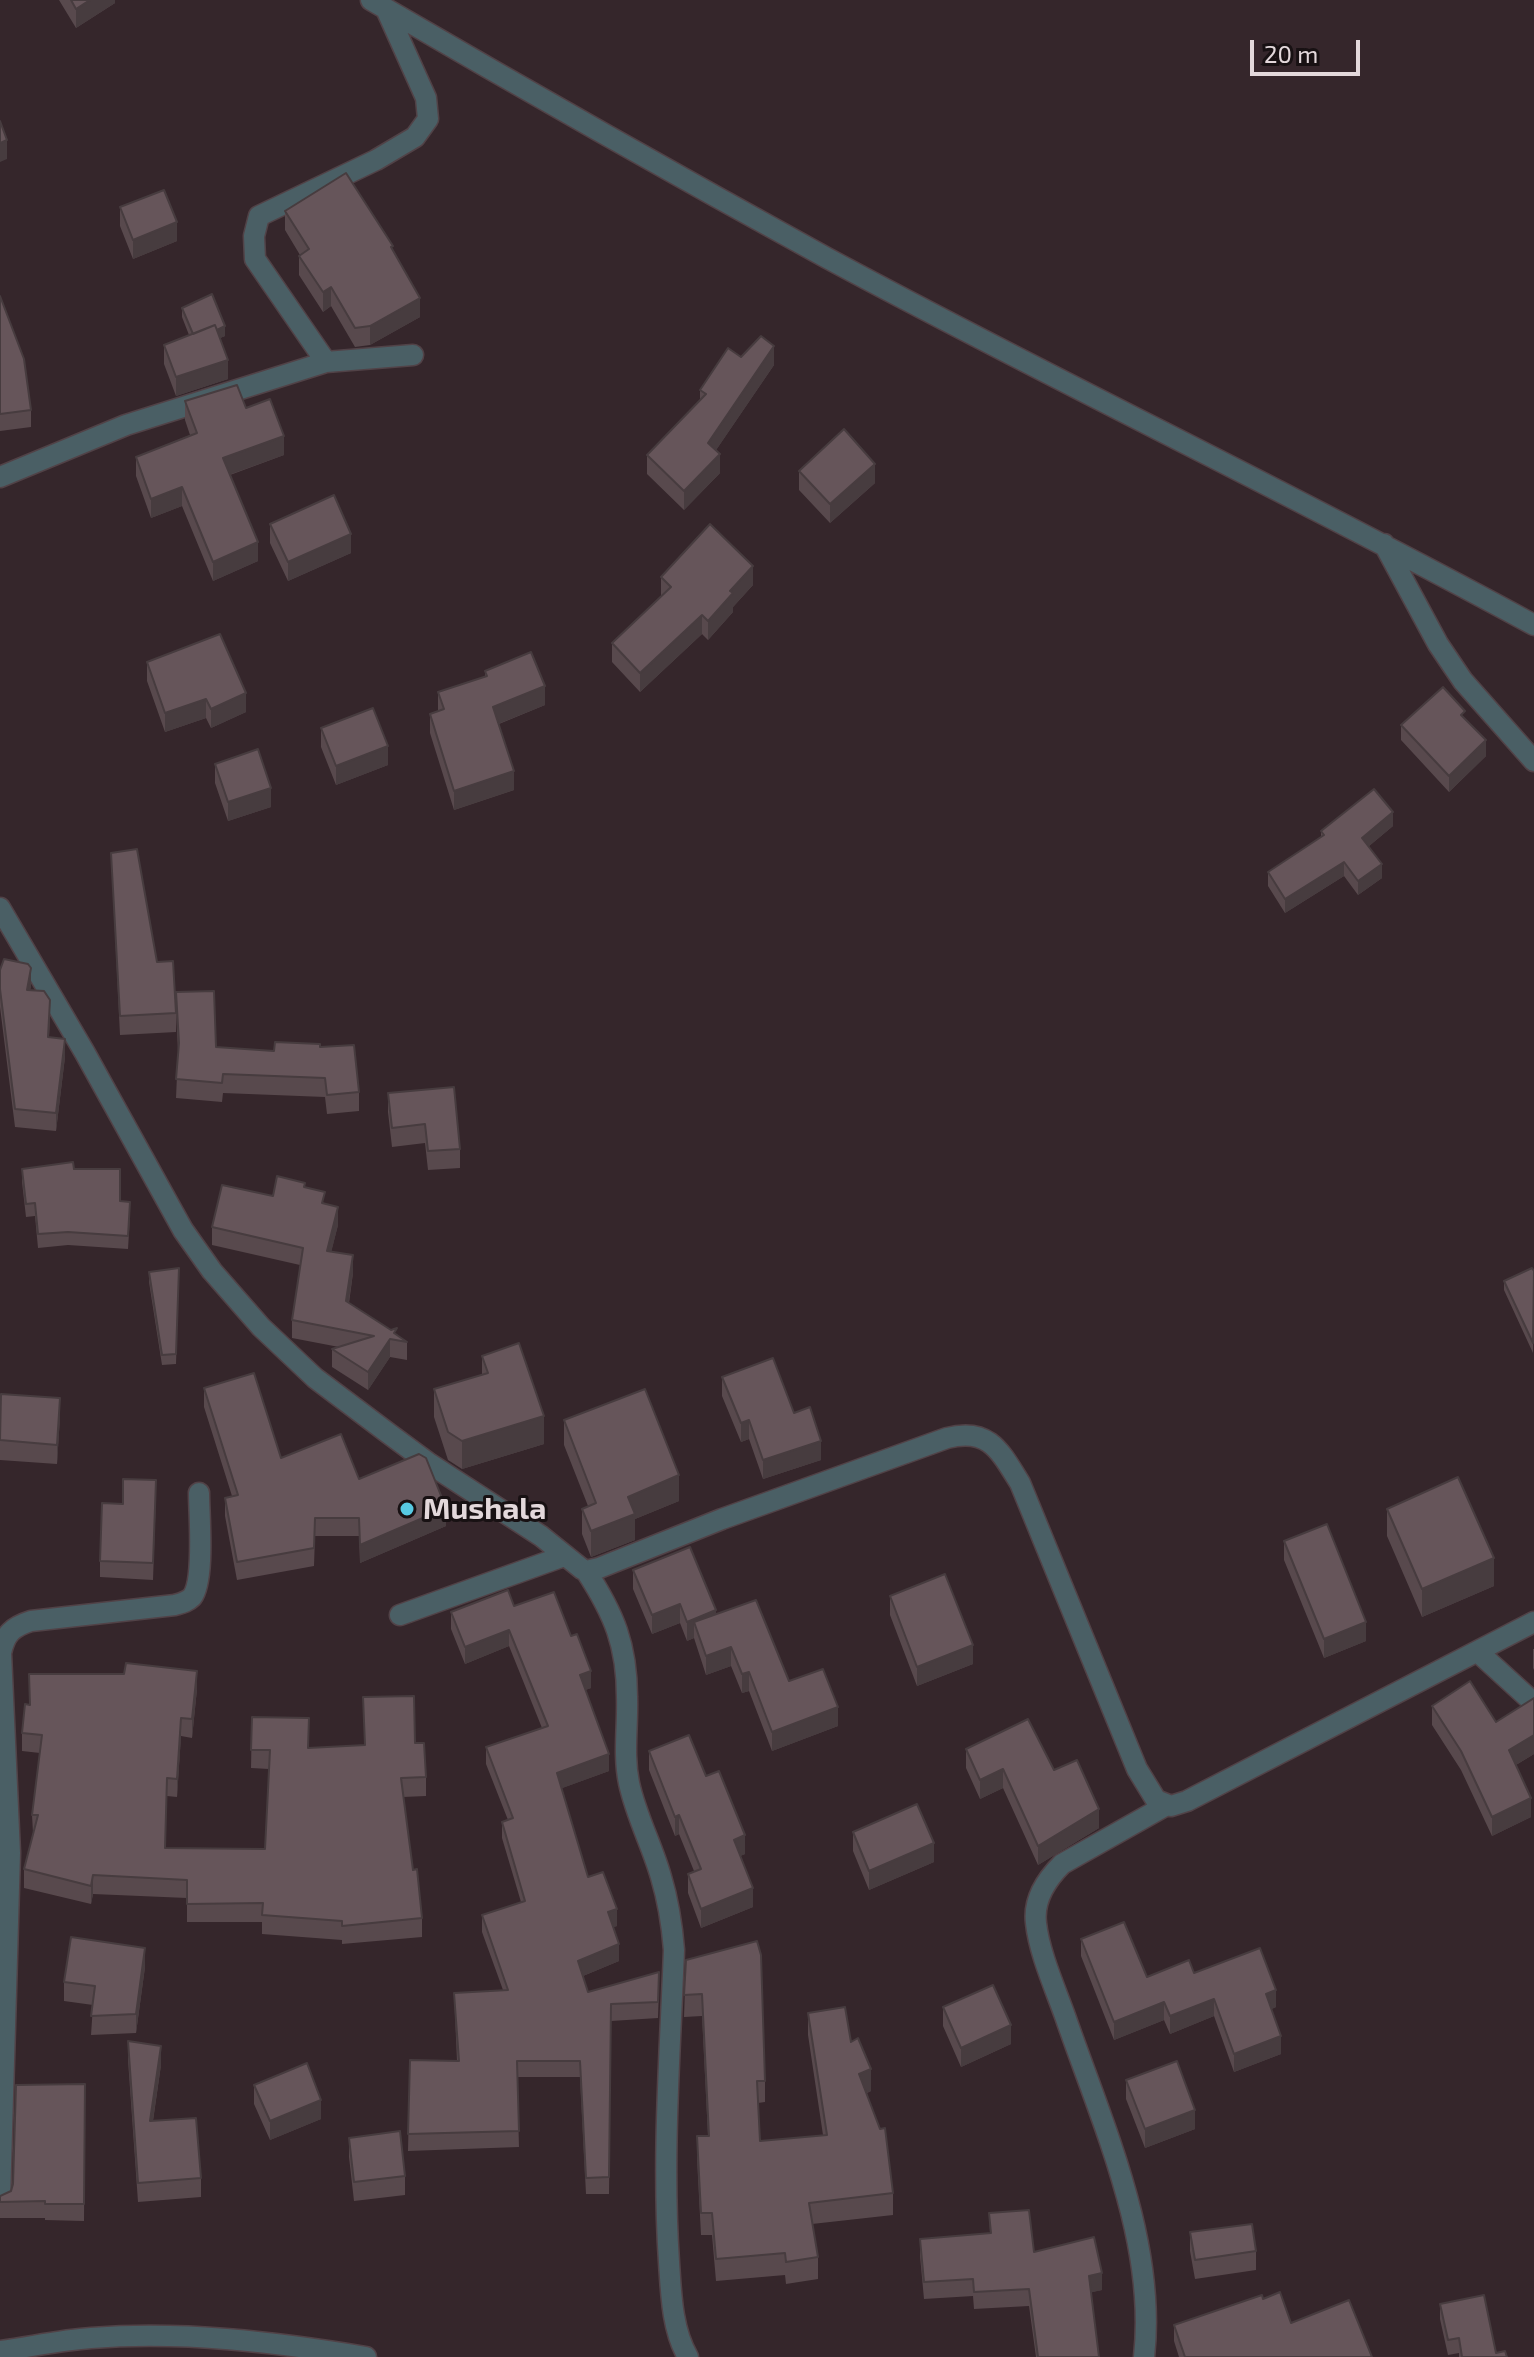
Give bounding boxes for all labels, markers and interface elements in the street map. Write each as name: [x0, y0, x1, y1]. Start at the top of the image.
scale bar: [1254, 24, 1364, 74]
text: 20 m: [1264, 39, 1318, 68]
place label: Mushala: [423, 1491, 546, 1527]
marker: Mushala: [398, 1500, 416, 1518]

